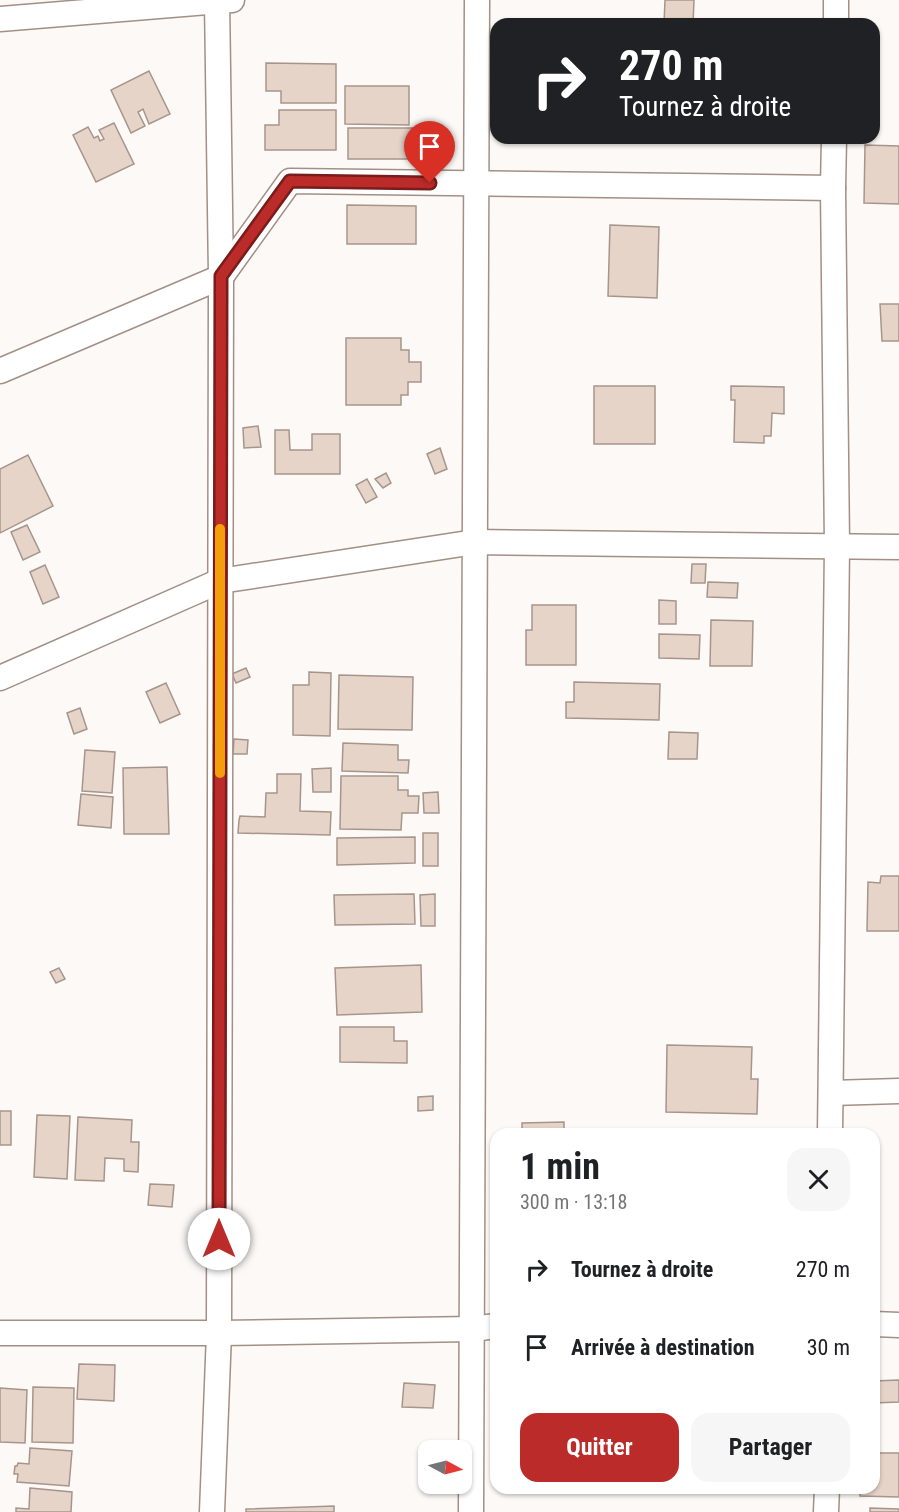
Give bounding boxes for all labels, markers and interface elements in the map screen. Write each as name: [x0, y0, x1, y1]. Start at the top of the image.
text: 270 m: [619, 41, 724, 90]
icon: right: [520, 42, 598, 120]
text: Tournez à droite: [619, 91, 791, 123]
pin: [404, 121, 455, 183]
icon: arrive: [413, 130, 446, 163]
text: 1 min: [520, 1146, 600, 1188]
button: close: [787, 1148, 850, 1211]
text: 300 m · 13:18: [520, 1190, 627, 1214]
position arrow: [187, 1207, 251, 1271]
icon: right: [520, 1253, 553, 1286]
text: Tournez à droite: [571, 1257, 713, 1282]
text: 270 m: [796, 1257, 850, 1282]
icon: arrive: [520, 1331, 553, 1364]
text: Arrivée à destination: [571, 1335, 755, 1360]
text: 30 m: [807, 1335, 850, 1360]
button: Quitter: [520, 1413, 679, 1482]
button: Partager: [691, 1413, 850, 1482]
north arrow: [418, 1440, 472, 1494]
map controls: [418, 1440, 472, 1494]

